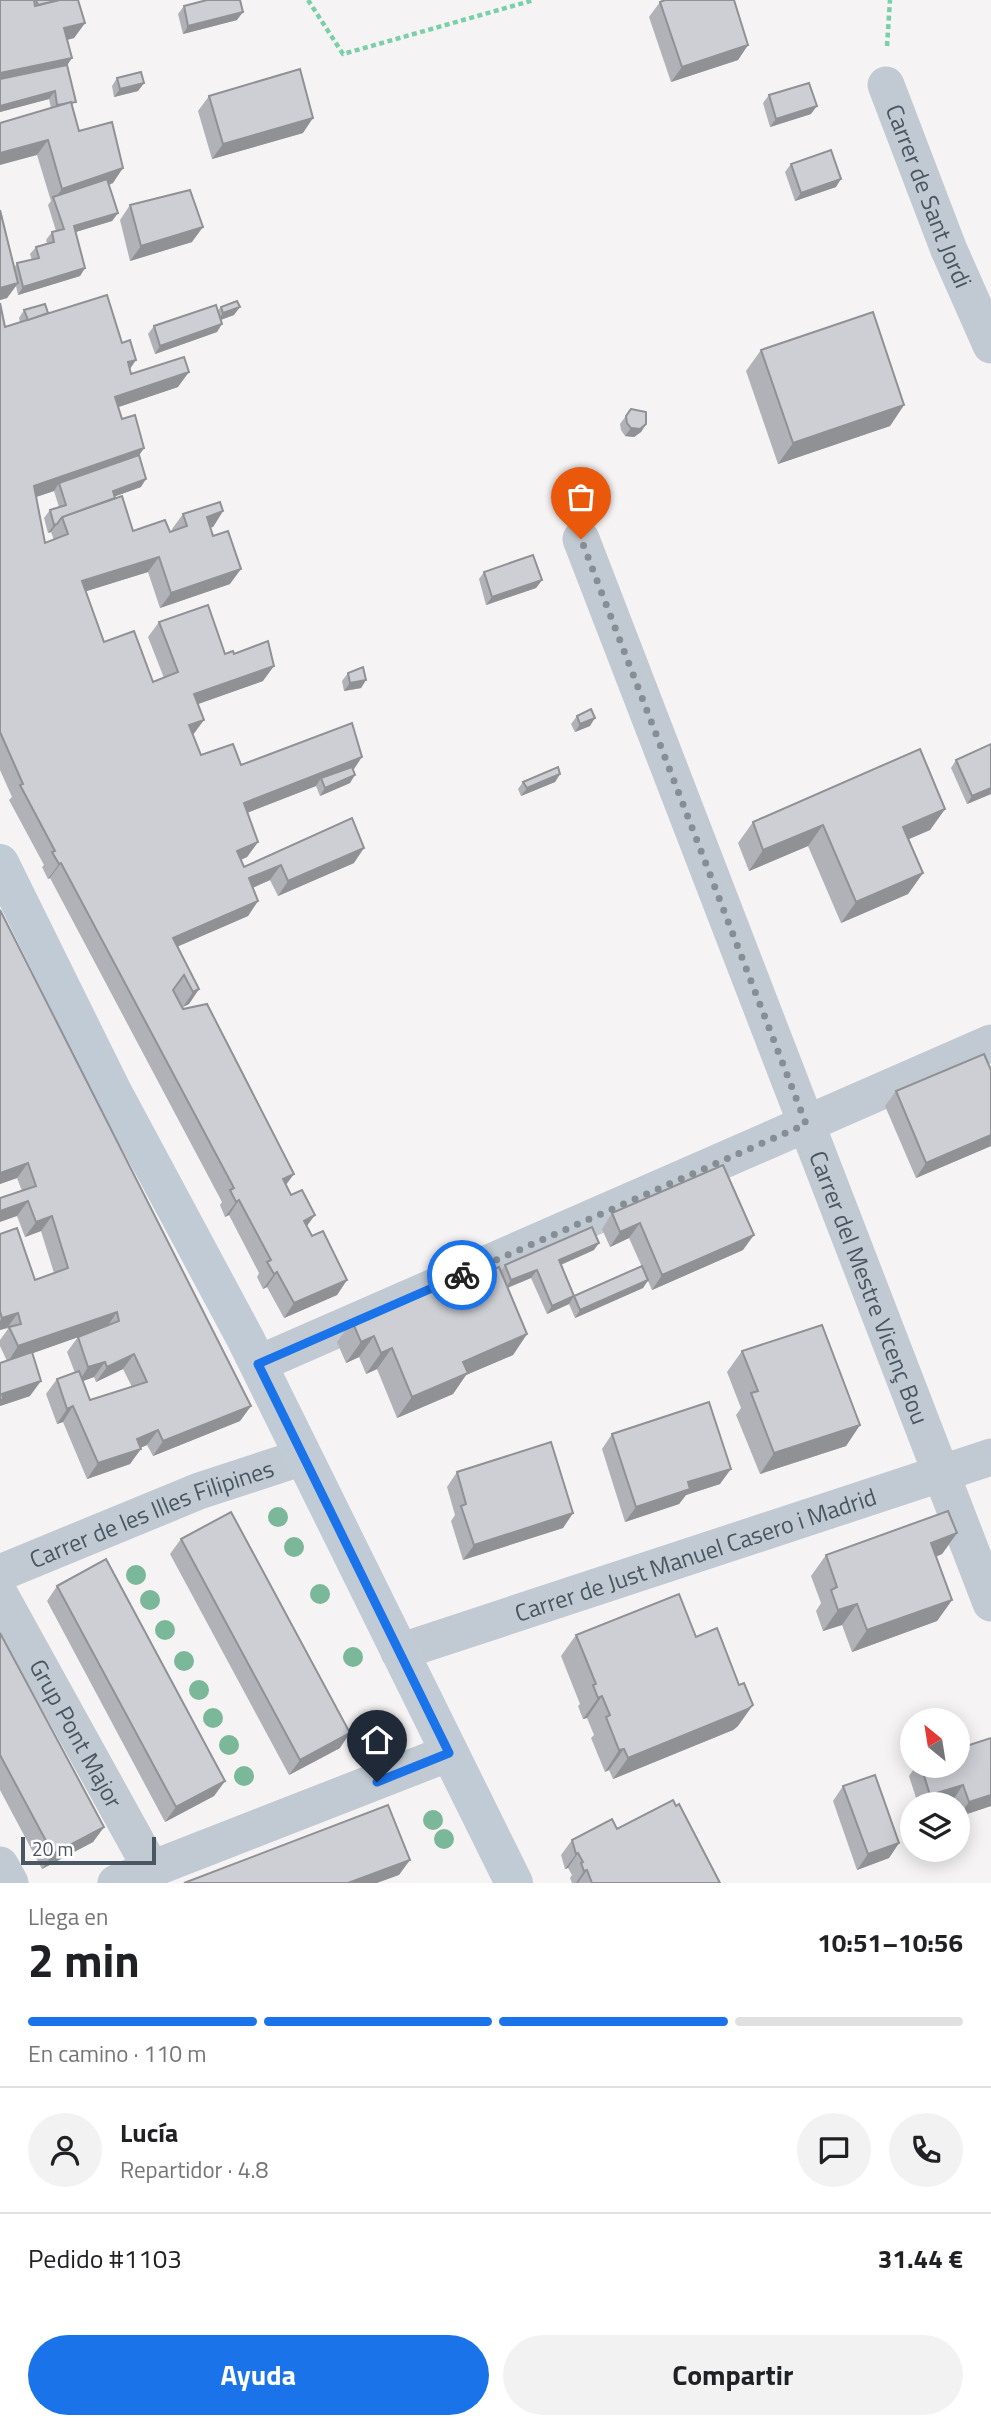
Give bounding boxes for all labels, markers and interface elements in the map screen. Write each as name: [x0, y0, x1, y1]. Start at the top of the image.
street label: Carrer de Sant Jordi: [877, 99, 981, 293]
pin: [551, 467, 611, 539]
icon: bag: [562, 478, 600, 516]
street label: Carrer del Mestre Vicenç Bou: [800, 1145, 938, 1429]
courier: [427, 1240, 497, 1310]
icon: bike: [443, 1256, 481, 1294]
street label: Carrer de les Illes Filipines: [24, 1450, 278, 1577]
street label: Carrer de Just Manuel Casero i Madrid: [510, 1478, 881, 1631]
street label: Grup Pont Major: [21, 1652, 132, 1814]
north arrow: [900, 1708, 970, 1778]
map controls: [900, 1708, 970, 1862]
pin: [347, 1710, 407, 1782]
icon: home: [358, 1721, 396, 1759]
button: layers: [900, 1792, 970, 1862]
scale bar: [21, 1834, 156, 1866]
text: 20 m: [32, 1834, 73, 1863]
text: Llega en: [28, 1899, 108, 1934]
text: 10:51–10:56: [817, 1923, 963, 1962]
text: 2 min: [28, 1925, 140, 1995]
text: En camino · 110 m: [28, 2036, 206, 2071]
button: person: [28, 2113, 102, 2187]
text: Lucía: [120, 2113, 178, 2152]
button: chat: [797, 2113, 871, 2187]
button: phone: [889, 2113, 963, 2187]
text: Repartidor · 4.8: [120, 2152, 268, 2187]
text: Pedido #1103: [28, 2239, 182, 2278]
text: 31.44 €: [878, 2239, 963, 2278]
button: Ayuda: [28, 2335, 489, 2415]
button: Compartir: [503, 2335, 963, 2415]

